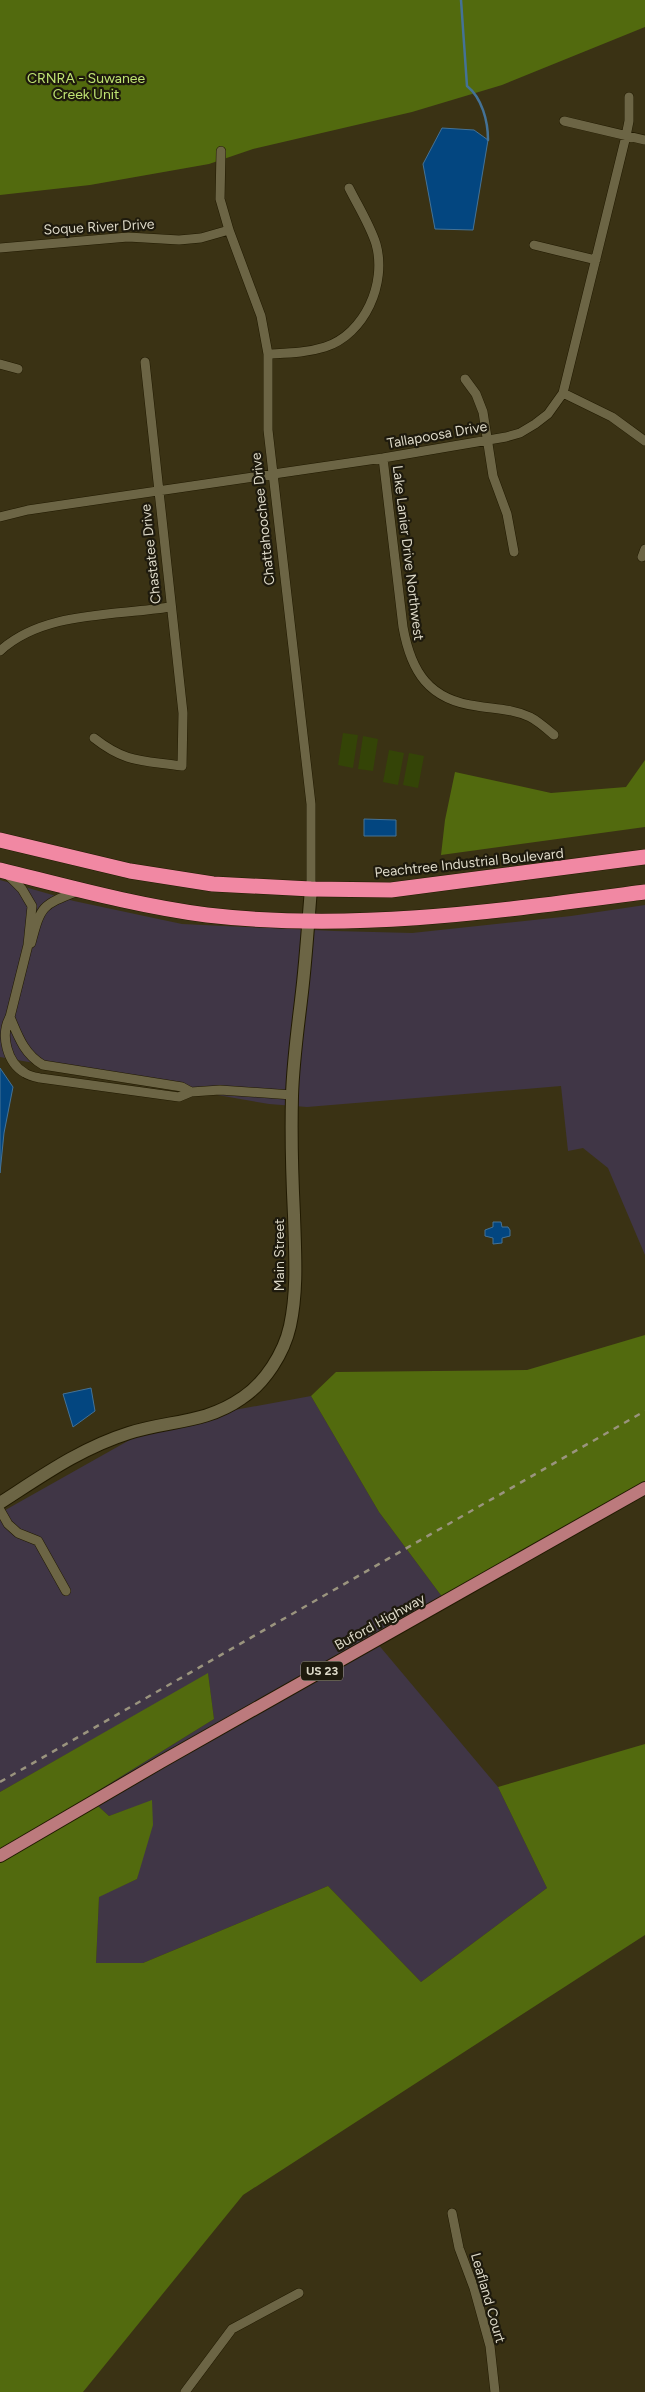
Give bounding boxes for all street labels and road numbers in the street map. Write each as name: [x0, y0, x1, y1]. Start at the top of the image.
street label: Soque River Drive: [43, 216, 155, 238]
street label: Tallapoosa Drive: [386, 418, 489, 452]
street label: Chattahoochee Drive: [248, 451, 278, 586]
street label: Lake Lanier Drive Northwest: [389, 464, 427, 642]
street label: Chastatee Drive: [137, 503, 165, 605]
street label: Peachtree Industrial Boulevard: [374, 845, 564, 881]
street label: Main Street: [271, 1219, 288, 1291]
street label: Buford Highway: [332, 1590, 429, 1654]
road number: US 23: [301, 1662, 343, 1680]
street label: Leafland Court: [467, 2251, 509, 2345]

